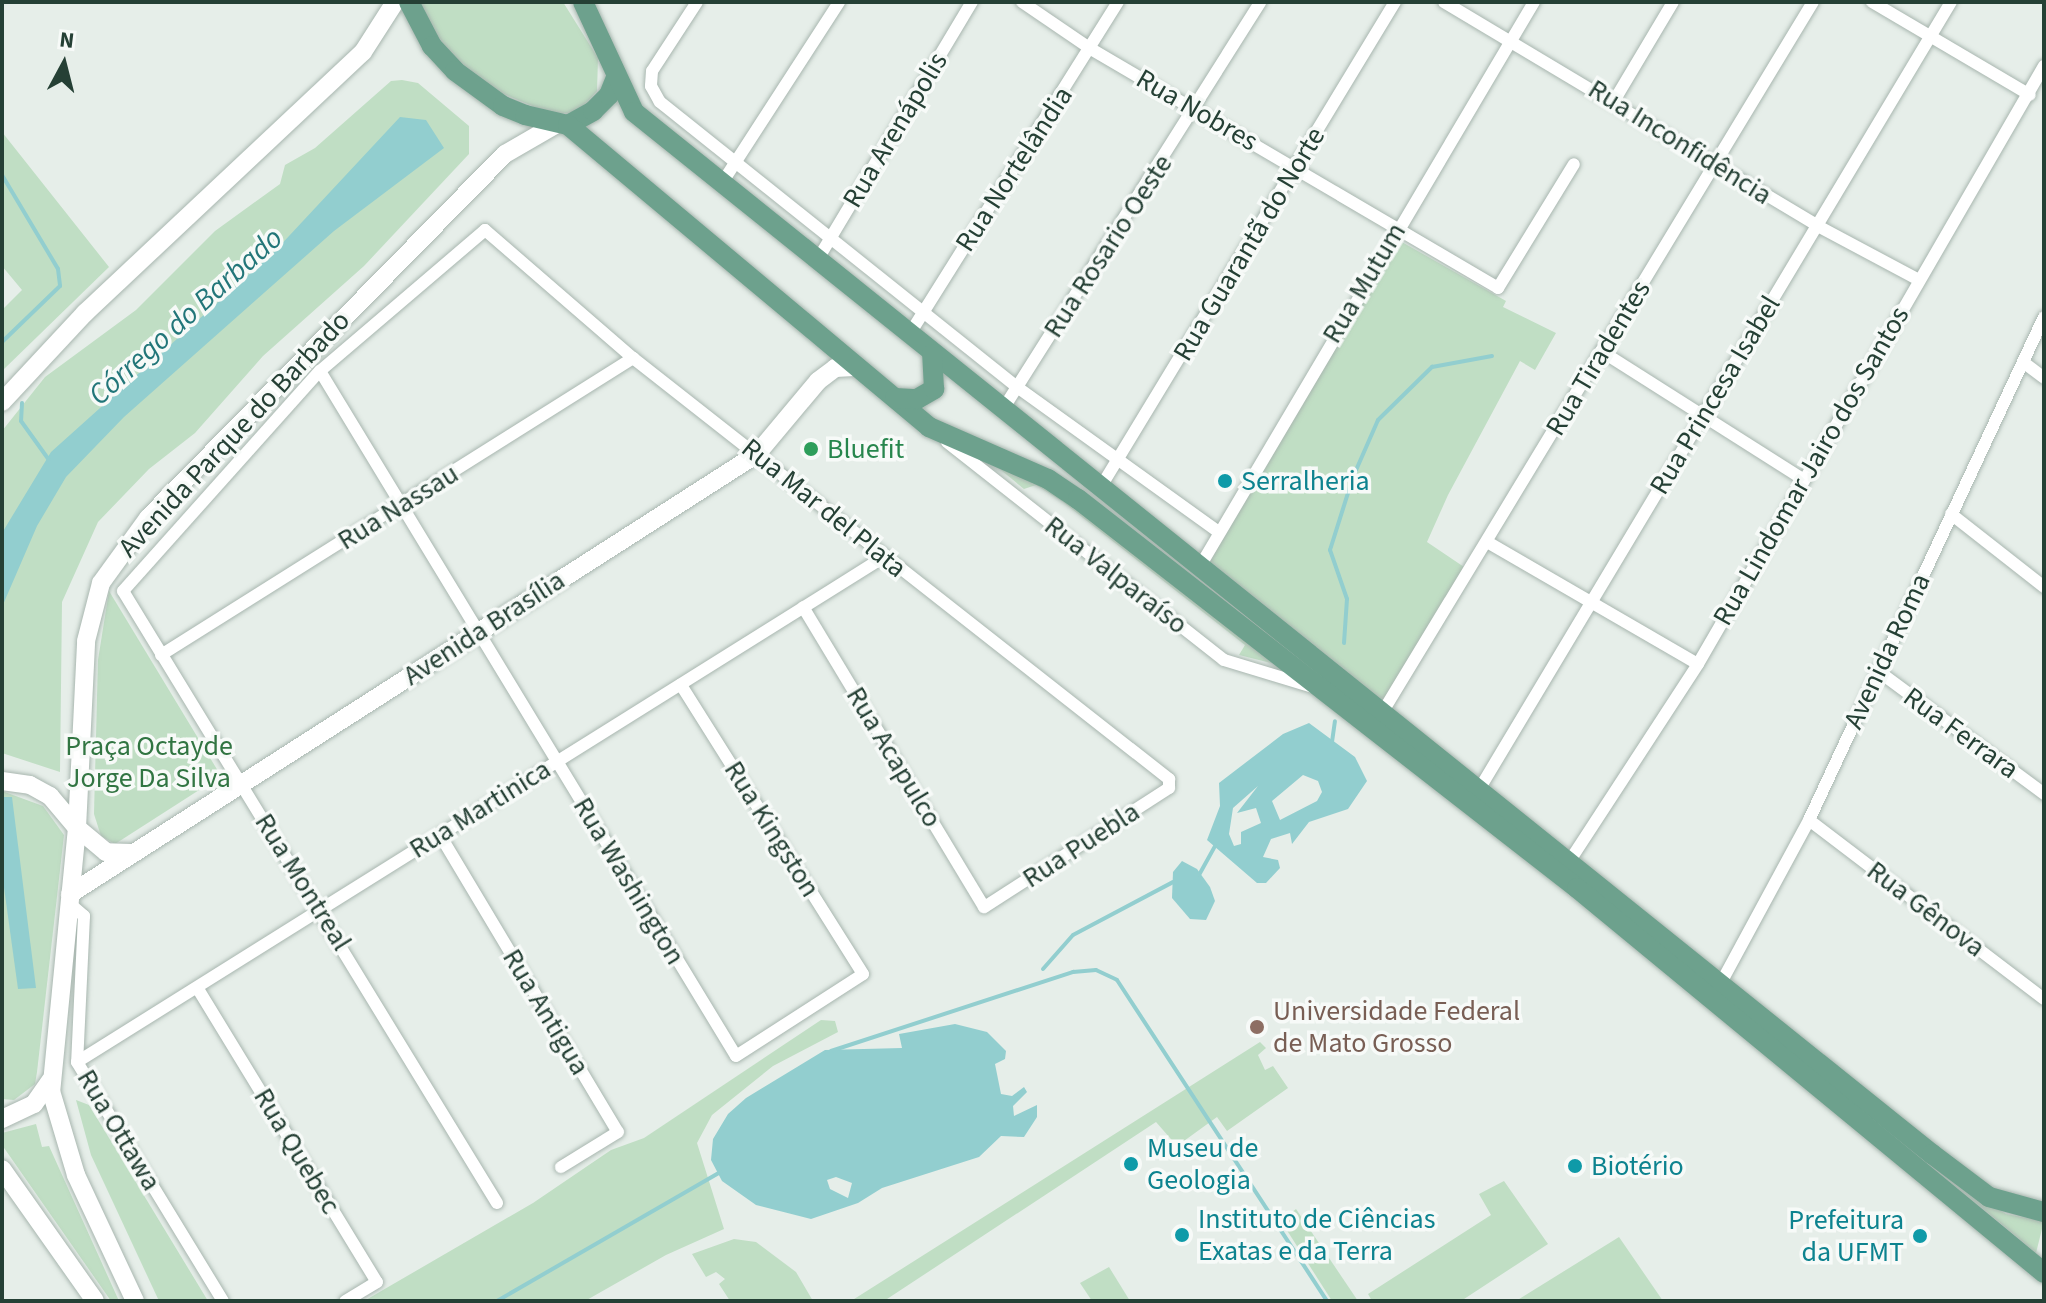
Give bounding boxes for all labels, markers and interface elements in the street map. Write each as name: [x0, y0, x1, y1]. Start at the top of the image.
text: N: [58, 23, 76, 57]
north arrow: [24, 24, 104, 104]
street label: Rua Arenápolis: [835, 46, 955, 214]
street label: Rua Nobres: [1130, 62, 1264, 158]
street label: Rua Inconfidência: [1582, 72, 1778, 212]
street label: Rua Nortelândia: [948, 80, 1080, 258]
street label: Rua Guarantã do Norte: [1166, 121, 1332, 367]
street label: Rua Rosario Oeste: [1036, 148, 1180, 344]
street label: Rua Mutum: [1315, 217, 1413, 349]
water label: Córrego do Barbado: [82, 221, 290, 413]
street label: Rua Tiradentes: [1538, 274, 1658, 442]
street label: Rua Princesa Isabel: [1642, 290, 1788, 500]
street label: Rua Lindomar Jairo dos Santos: [1706, 300, 1916, 632]
street label: Avenida Parque do Barbado: [111, 304, 357, 564]
street label: Rua Mar del Plata: [735, 431, 913, 585]
place label: Bluefit: [827, 432, 904, 466]
marker: Bluefit: [802, 440, 820, 458]
street label: Rua Nassau: [331, 457, 465, 557]
place label: Serralheria: [1241, 464, 1370, 498]
marker: Serralheria: [1216, 472, 1234, 490]
street label: Rua Valparaíso: [1038, 509, 1194, 641]
street label: Avenida Brasília: [397, 563, 571, 693]
street label: Avenida Roma: [1836, 568, 1938, 734]
street label: Rua Ferrara: [1897, 680, 2025, 786]
street label: Rua Acapulco: [839, 681, 949, 833]
park label: Praça Octayde Jorge Da Silva: [65, 729, 233, 795]
street label: Rua Martinica: [403, 752, 557, 866]
street label: Rua Kingston: [717, 755, 827, 903]
street label: Rua Washington: [566, 791, 692, 971]
street label: Rua Puebla: [1016, 795, 1146, 895]
street label: Rua Montreal: [248, 807, 358, 957]
street label: Rua Gênova: [1860, 854, 1992, 964]
street label: Rua Antigua: [495, 943, 597, 1081]
place label: Universidade Federal de Mato Grosso: [1273, 994, 1520, 1060]
marker: Universidade Federal de Mato Grosso: [1248, 1018, 1266, 1036]
street label: Rua Ottawa: [70, 1063, 168, 1197]
street label: Rua Quebec: [246, 1082, 348, 1220]
place label: Museu de Geologia: [1147, 1131, 1258, 1197]
place label: Biotério: [1591, 1149, 1684, 1183]
marker: Museu de Geologia: [1122, 1155, 1140, 1173]
marker: Biotério: [1566, 1157, 1584, 1175]
place label: Instituto de Ciências Exatas e da Terra: [1198, 1202, 1435, 1268]
place label: Prefeitura da UFMT: [1788, 1203, 1904, 1269]
marker: Instituto de Ciências Exatas e da Terra: [1173, 1226, 1191, 1244]
marker: Prefeitura da UFMT: [1911, 1227, 1929, 1245]

